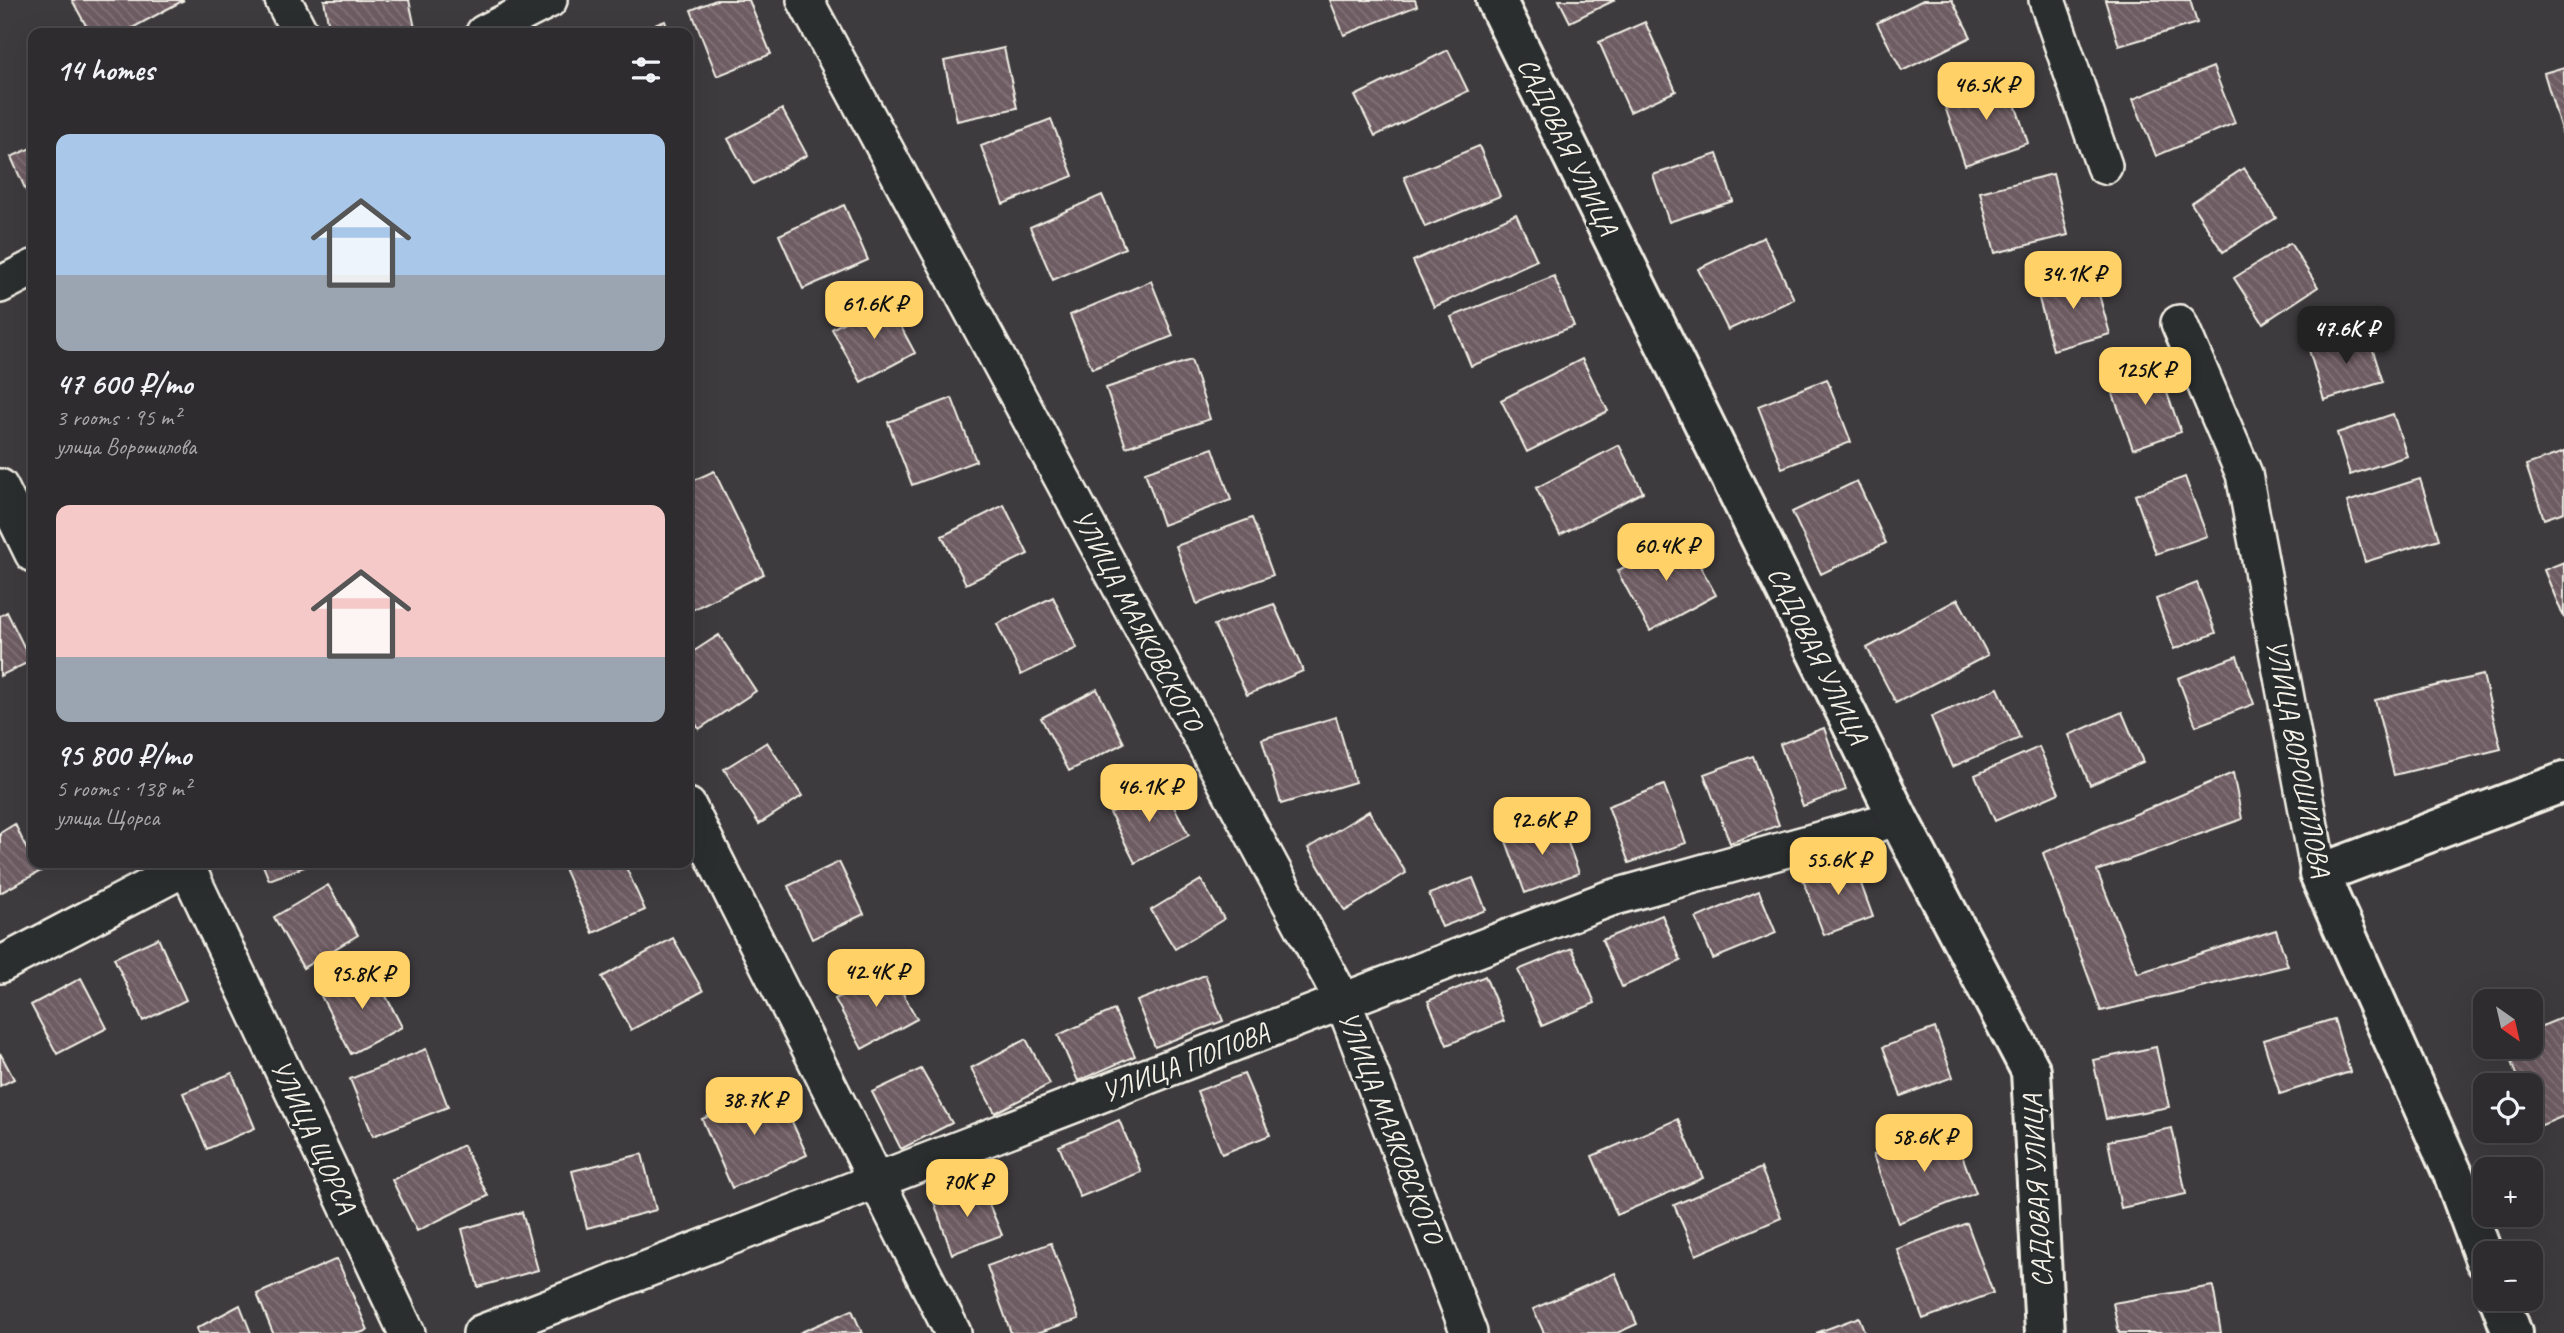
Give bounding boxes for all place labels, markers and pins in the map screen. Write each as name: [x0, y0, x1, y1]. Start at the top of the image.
pin: 46.5K ₽: [1921, 62, 2051, 122]
pin: 34.1K ₽: [2008, 252, 2138, 311]
pin: 61.6K ₽: [809, 282, 939, 341]
pin: 47.6K ₽: [2281, 306, 2411, 366]
pin: 125K ₽: [2088, 348, 2202, 407]
pin: 60.4K ₽: [1601, 524, 1731, 583]
pin: 46.1K ₽: [1084, 764, 1214, 824]
pin: 92.6K ₽: [1477, 798, 1607, 857]
pin: 55.6K ₽: [1773, 838, 1903, 897]
pin: 42.4K ₽: [811, 950, 941, 1009]
pin: 95.8K ₽: [297, 951, 427, 1011]
pin: 38.7K ₽: [689, 1078, 819, 1137]
pin: 58.6K ₽: [1859, 1114, 1989, 1174]
pin: 70K ₽: [918, 1160, 1016, 1219]

